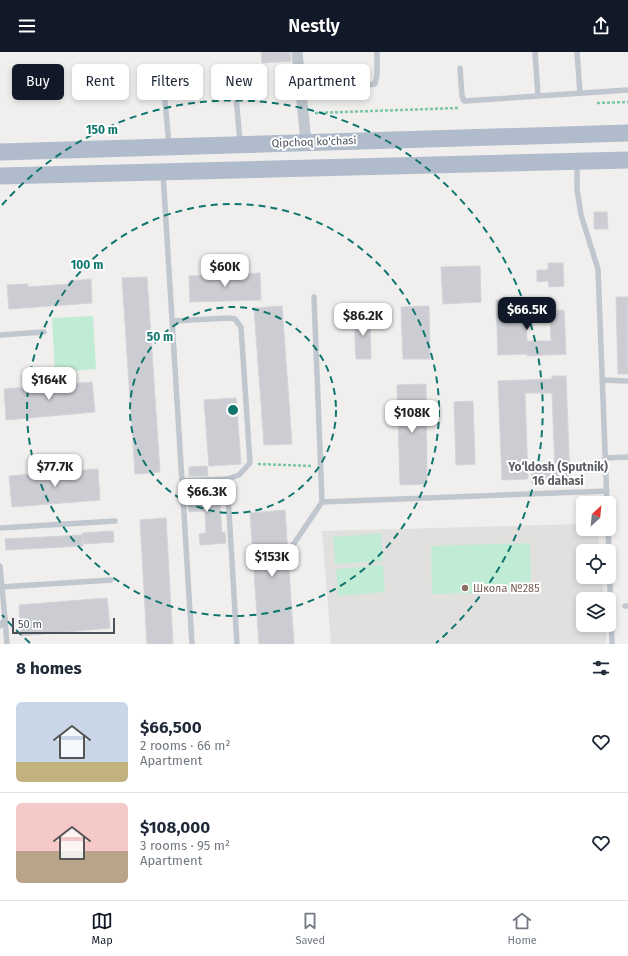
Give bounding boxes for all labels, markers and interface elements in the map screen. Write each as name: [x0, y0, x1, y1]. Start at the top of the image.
icon: menu: [16, 15, 38, 37]
text: Nestly: [288, 15, 340, 37]
icon: share: [590, 15, 612, 37]
chip: Buy: [12, 64, 64, 100]
chip: Rent: [72, 64, 129, 100]
chip: Filters: [137, 64, 203, 100]
chip: New: [211, 64, 267, 100]
chip: Apartment: [275, 64, 370, 100]
text: 150 m: [86, 123, 118, 137]
street label: Qipchoq ko'chasi: [271, 134, 357, 150]
pin: $60K: [201, 254, 249, 288]
text: 100 m: [71, 258, 103, 272]
text: $60K: [210, 259, 240, 274]
pin: $66.5K: [494, 297, 560, 331]
text: $66.5K: [507, 302, 547, 317]
pin: $86.2K: [330, 303, 396, 337]
text: $86.2K: [343, 308, 383, 323]
text: 50 m: [147, 330, 173, 344]
pin: $164K: [21, 367, 77, 401]
text: $164K: [31, 372, 67, 387]
pin: $108K: [384, 400, 440, 434]
centre of rings: [226, 403, 240, 417]
text: $108K: [394, 405, 430, 420]
pin: $77.7K: [22, 454, 88, 488]
text: $77.7K: [37, 459, 73, 474]
district label: Yo‘ldosh (Sputnik) 16 dahasi: [507, 460, 608, 488]
pin: $66.3K: [174, 479, 240, 513]
text: $66.3K: [187, 484, 227, 499]
north arrow: [576, 496, 616, 536]
map controls: [576, 496, 616, 632]
pin: $153K: [244, 544, 300, 578]
button: locate: [576, 544, 616, 584]
text: $153K: [255, 549, 289, 564]
place label: Школа №285: [473, 582, 540, 595]
marker: Школа №285: [460, 583, 470, 593]
button: layers: [576, 592, 616, 632]
scale bar: [12, 616, 115, 635]
text: 50 m: [18, 618, 42, 631]
icon: filters: [590, 657, 612, 679]
text: 8 homes: [16, 658, 82, 679]
text: $66,500: [140, 717, 202, 738]
icon: home: [48, 718, 96, 766]
icon: heart: [590, 731, 612, 753]
text: 2 rooms · 66 m²: [140, 738, 231, 753]
text: Apartment: [140, 753, 202, 768]
text: $108,000: [140, 817, 210, 838]
icon: home: [48, 819, 96, 867]
icon: heart: [590, 832, 612, 854]
text: 3 rooms · 95 m²: [140, 838, 230, 853]
text: Apartment: [140, 853, 202, 868]
tab: Map: [91, 910, 113, 947]
tab: Saved: [295, 910, 325, 947]
tab: Home: [508, 910, 537, 947]

